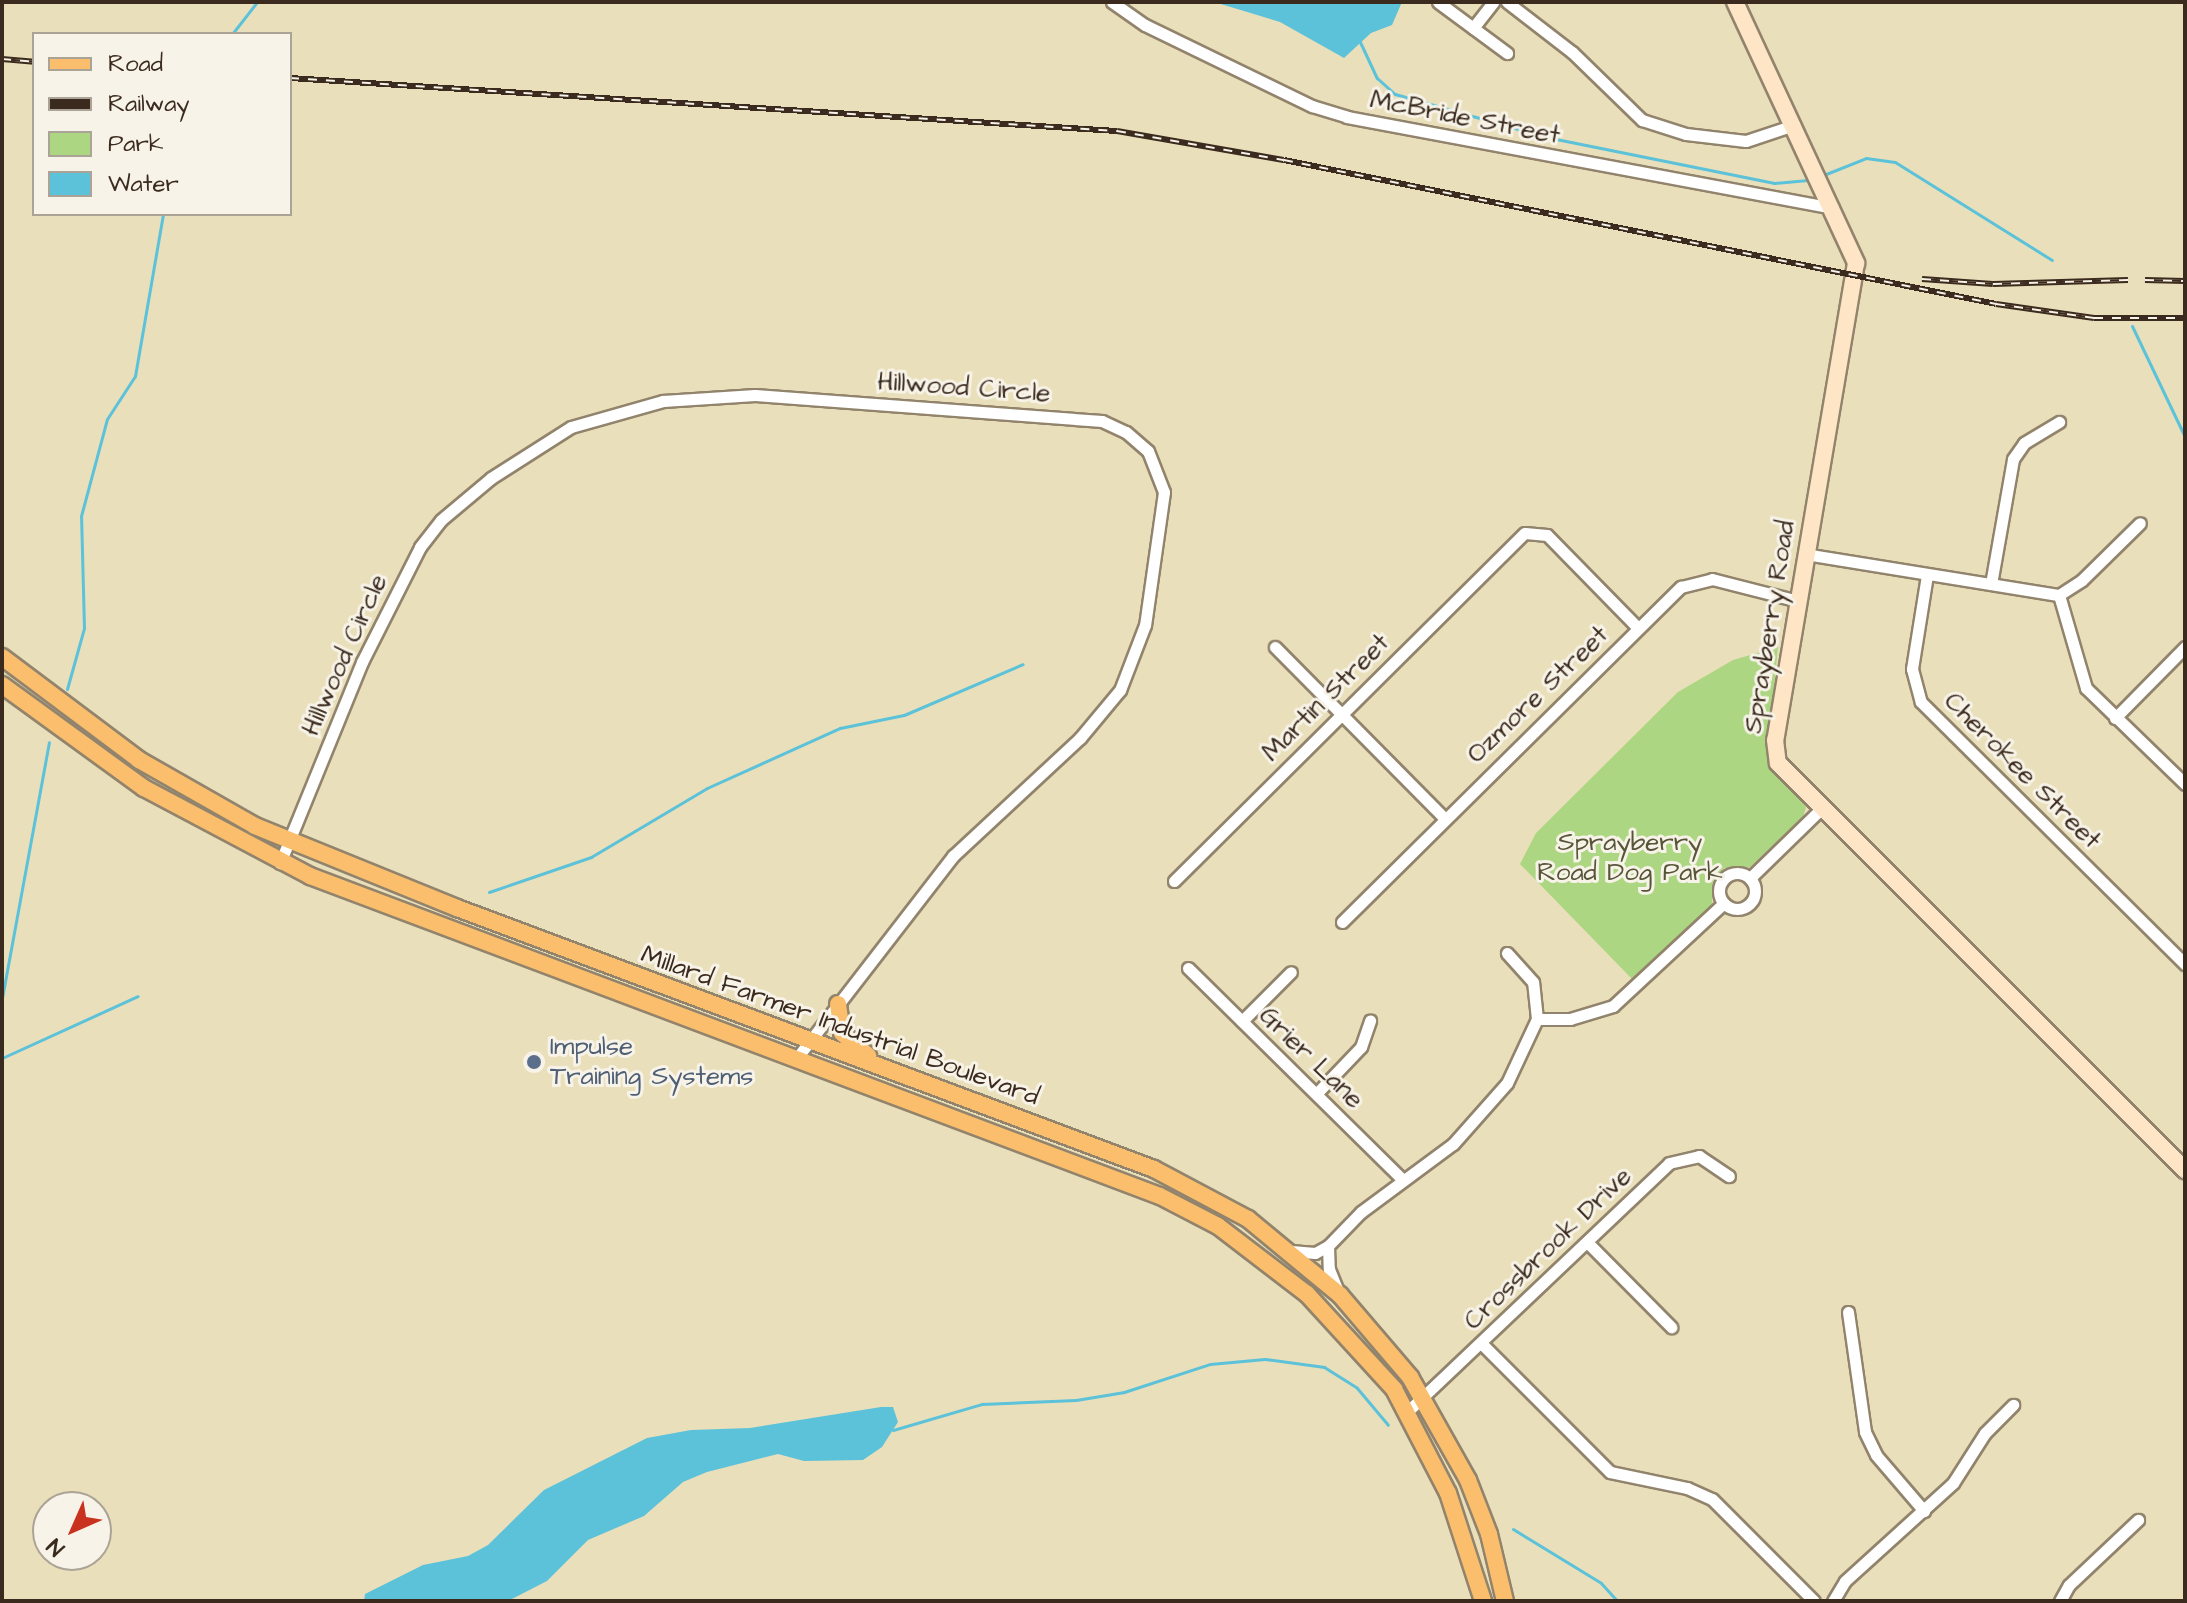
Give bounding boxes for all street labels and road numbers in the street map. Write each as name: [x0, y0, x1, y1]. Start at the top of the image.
street label: McBride Street: [1367, 84, 1563, 152]
street label: Hillwood Circle: [877, 366, 1051, 410]
street label: Sprayberry Road: [1738, 518, 1802, 736]
street label: Hillwood Circle: [296, 570, 394, 740]
street label: Ozmore Street: [1461, 620, 1615, 770]
street label: Martin Street: [1256, 628, 1396, 768]
street label: Cherokee Street: [1937, 686, 2107, 856]
street label: Millard Farmer Industrial Boulevard: [637, 939, 1043, 1113]
street label: Grier Lane: [1252, 1000, 1370, 1116]
street label: Crossbrook Drive: [1458, 1161, 1638, 1337]

